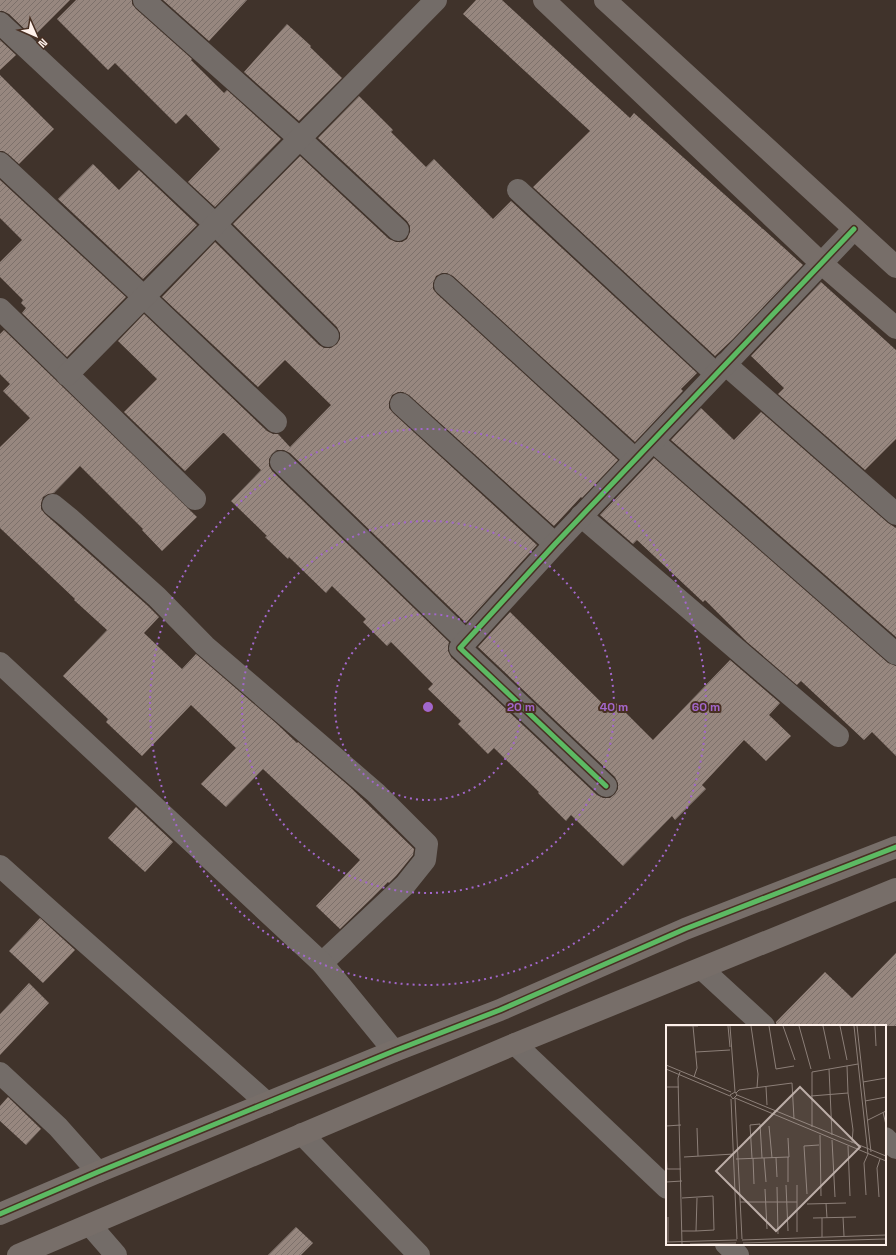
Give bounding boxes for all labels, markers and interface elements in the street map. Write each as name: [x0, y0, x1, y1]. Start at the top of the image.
north arrow: [16, 16, 56, 56]
text: N: [36, 36, 51, 51]
text: 20 m: [507, 699, 535, 715]
text: 40 m: [600, 699, 628, 715]
text: 60 m: [692, 699, 720, 715]
centre of rings: [421, 700, 435, 714]
inset map: [666, 1025, 886, 1245]

